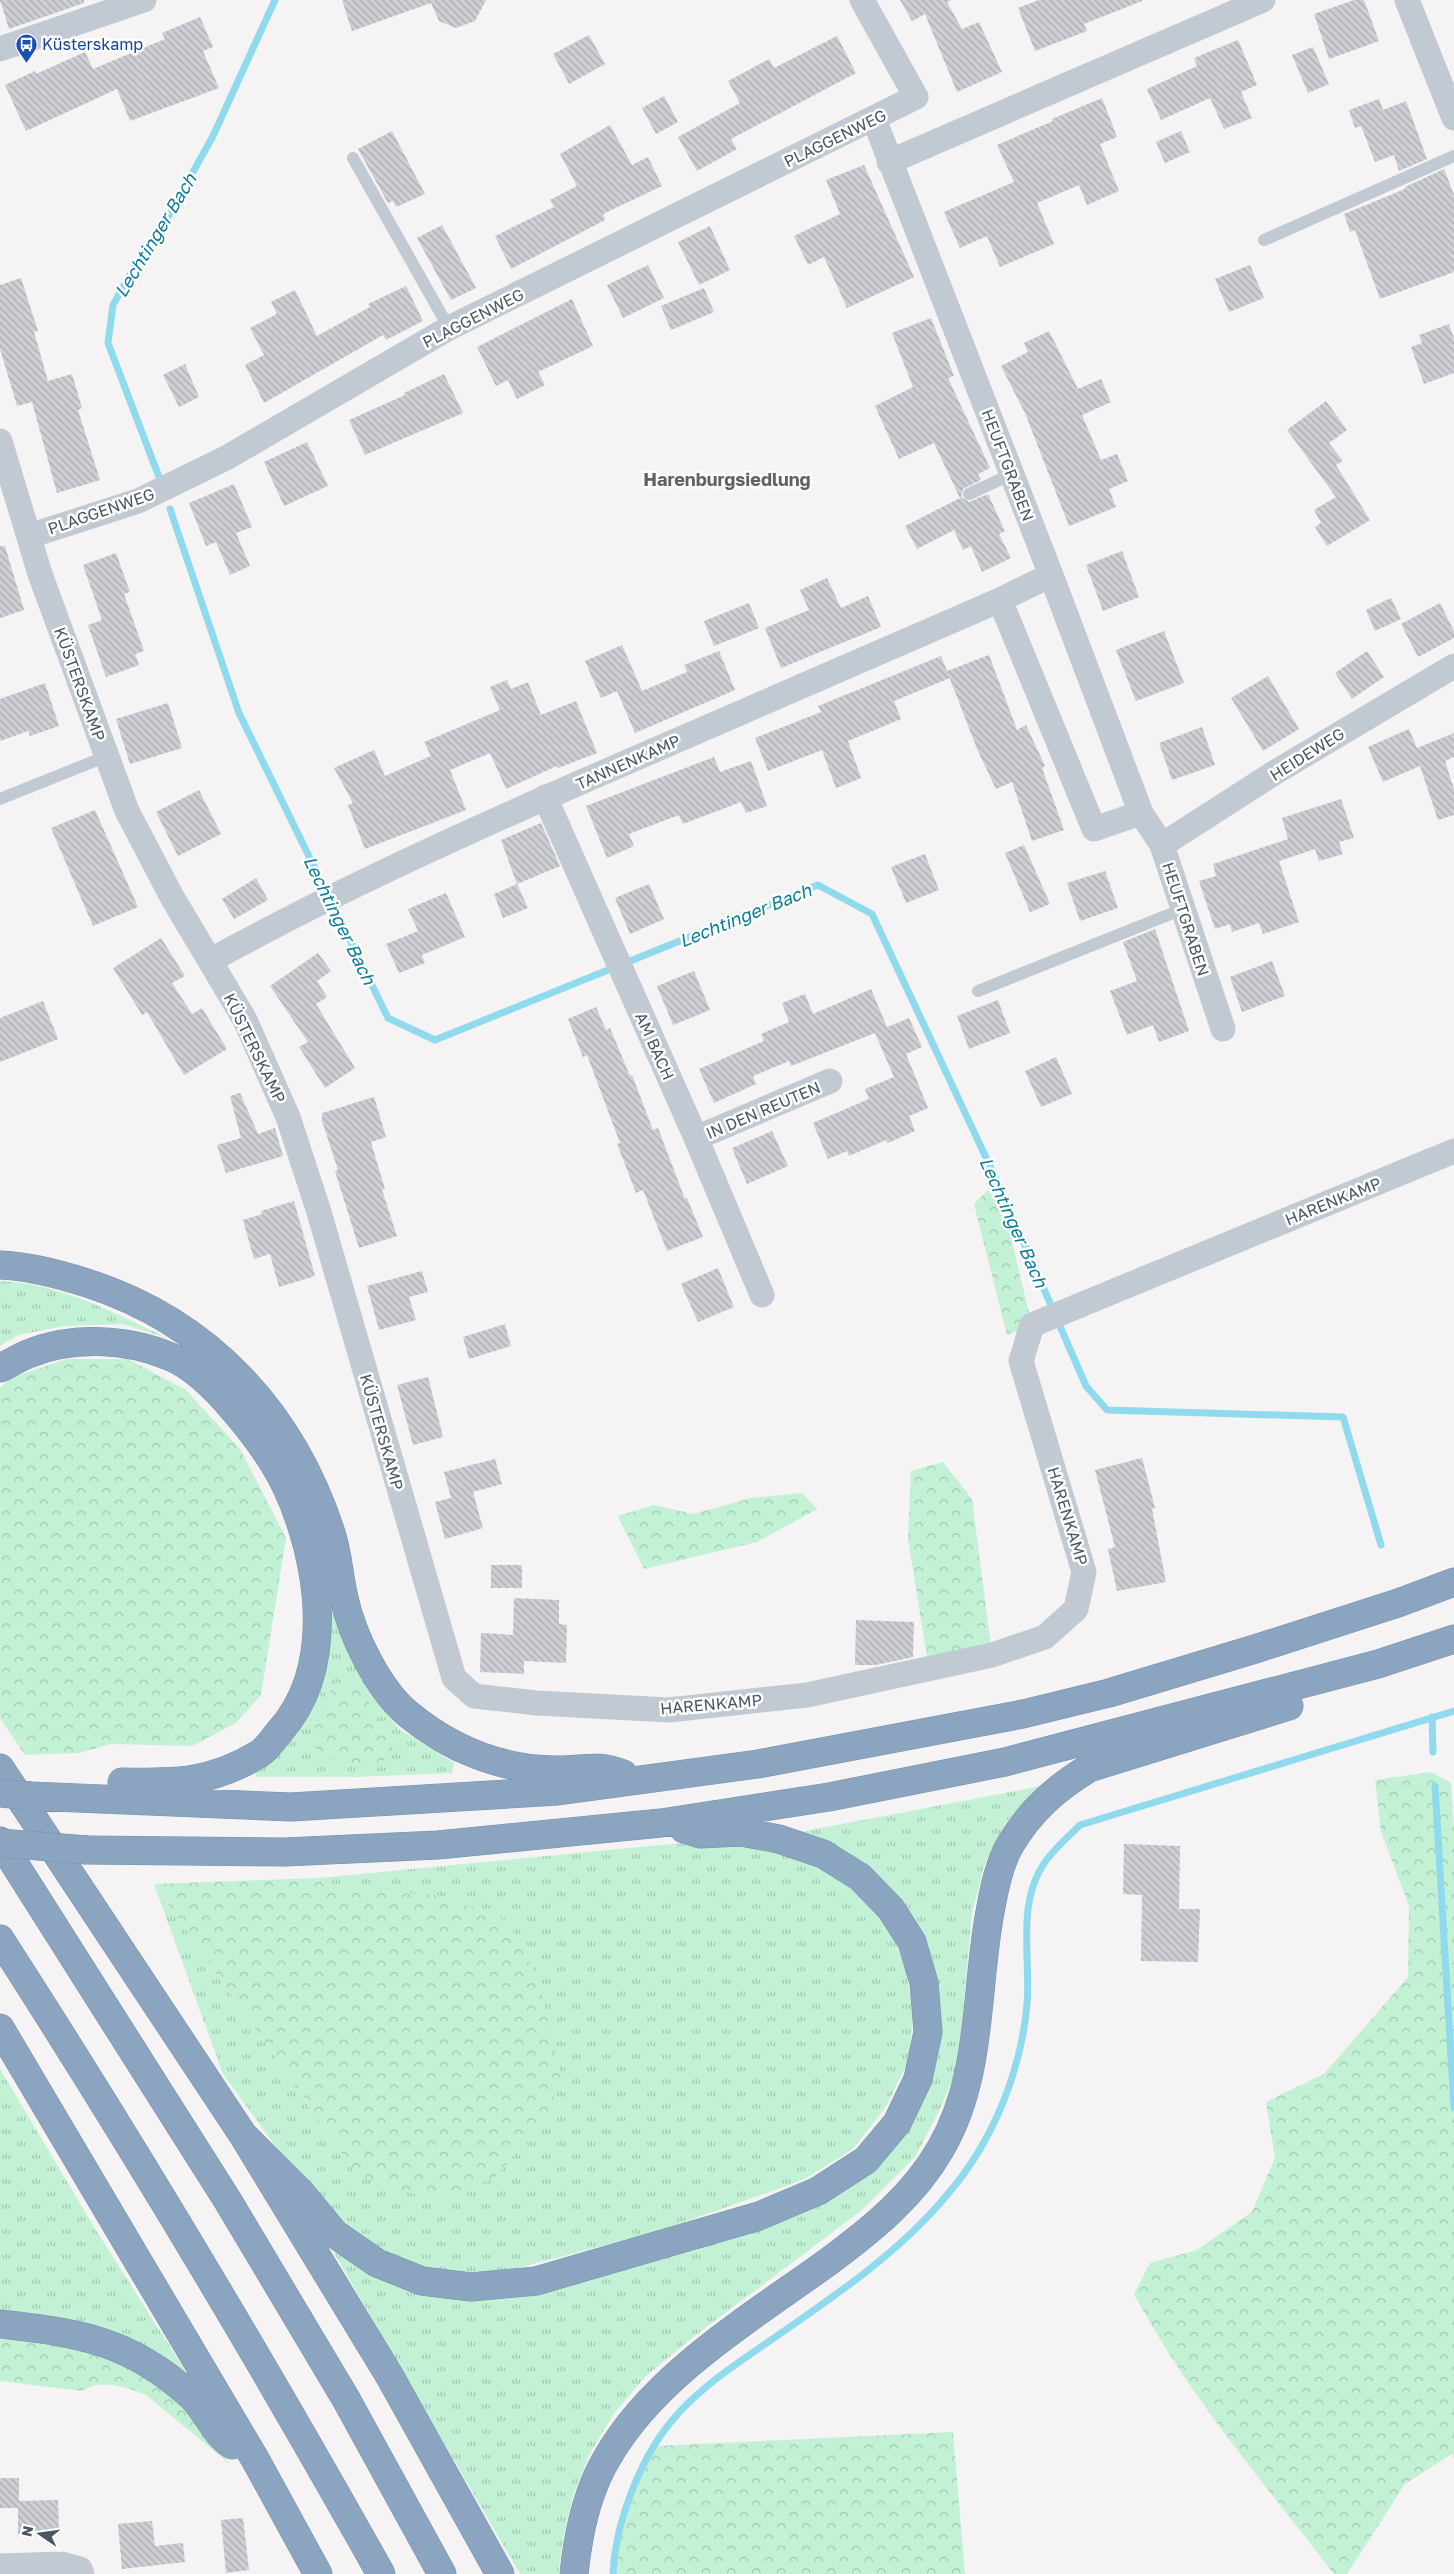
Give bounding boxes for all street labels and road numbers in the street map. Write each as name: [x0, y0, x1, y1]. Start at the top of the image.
street label: PLAGGENWEG: [781, 105, 889, 171]
street label: PLAGGENWEG: [419, 284, 527, 352]
street label: HEUFTGRABEN: [977, 406, 1039, 524]
street label: PLAGGENWEG: [45, 483, 157, 539]
street label: KÜSTERSKAMP: [50, 624, 110, 744]
street label: HEIDEWEG: [1266, 723, 1348, 785]
street label: TANNENKAMP: [573, 730, 683, 794]
street label: HEUFTGRABEN: [1158, 860, 1214, 978]
street label: KÜSTERSKAMP: [220, 990, 290, 1106]
street label: AM BACH: [631, 1009, 679, 1083]
street label: IN DEN REUTEN: [703, 1077, 823, 1143]
street label: HARENKAMP: [1282, 1173, 1384, 1229]
street label: KÜSTERSKAMP: [356, 1372, 408, 1492]
street label: HARENKAMP: [1044, 1464, 1092, 1568]
street label: HARENKAMP: [659, 1690, 763, 1718]

